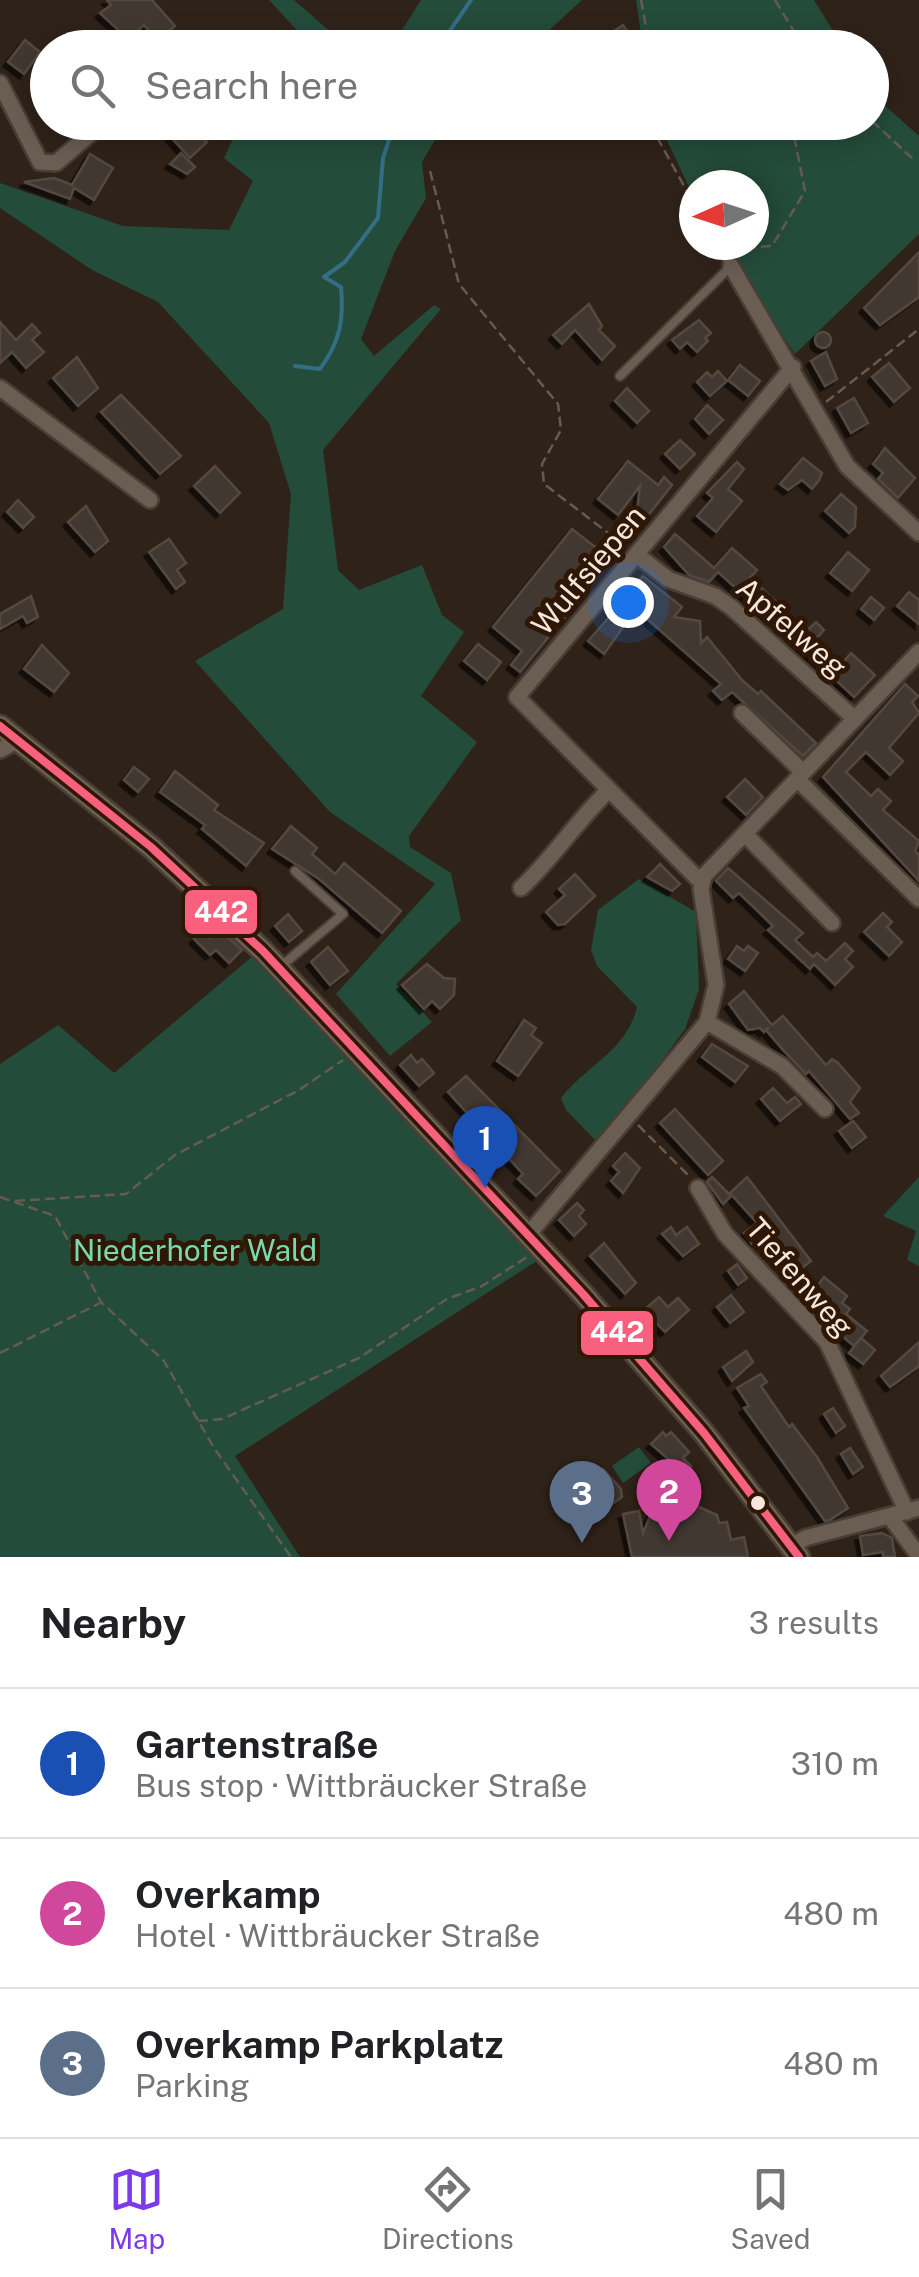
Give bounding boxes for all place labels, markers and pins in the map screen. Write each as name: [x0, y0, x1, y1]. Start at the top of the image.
pin: 1: [452, 1106, 518, 1188]
pin: 2: [636, 1458, 702, 1541]
pin: 3: [550, 1460, 614, 1543]
unlabelled marker: [748, 1493, 768, 1513]

